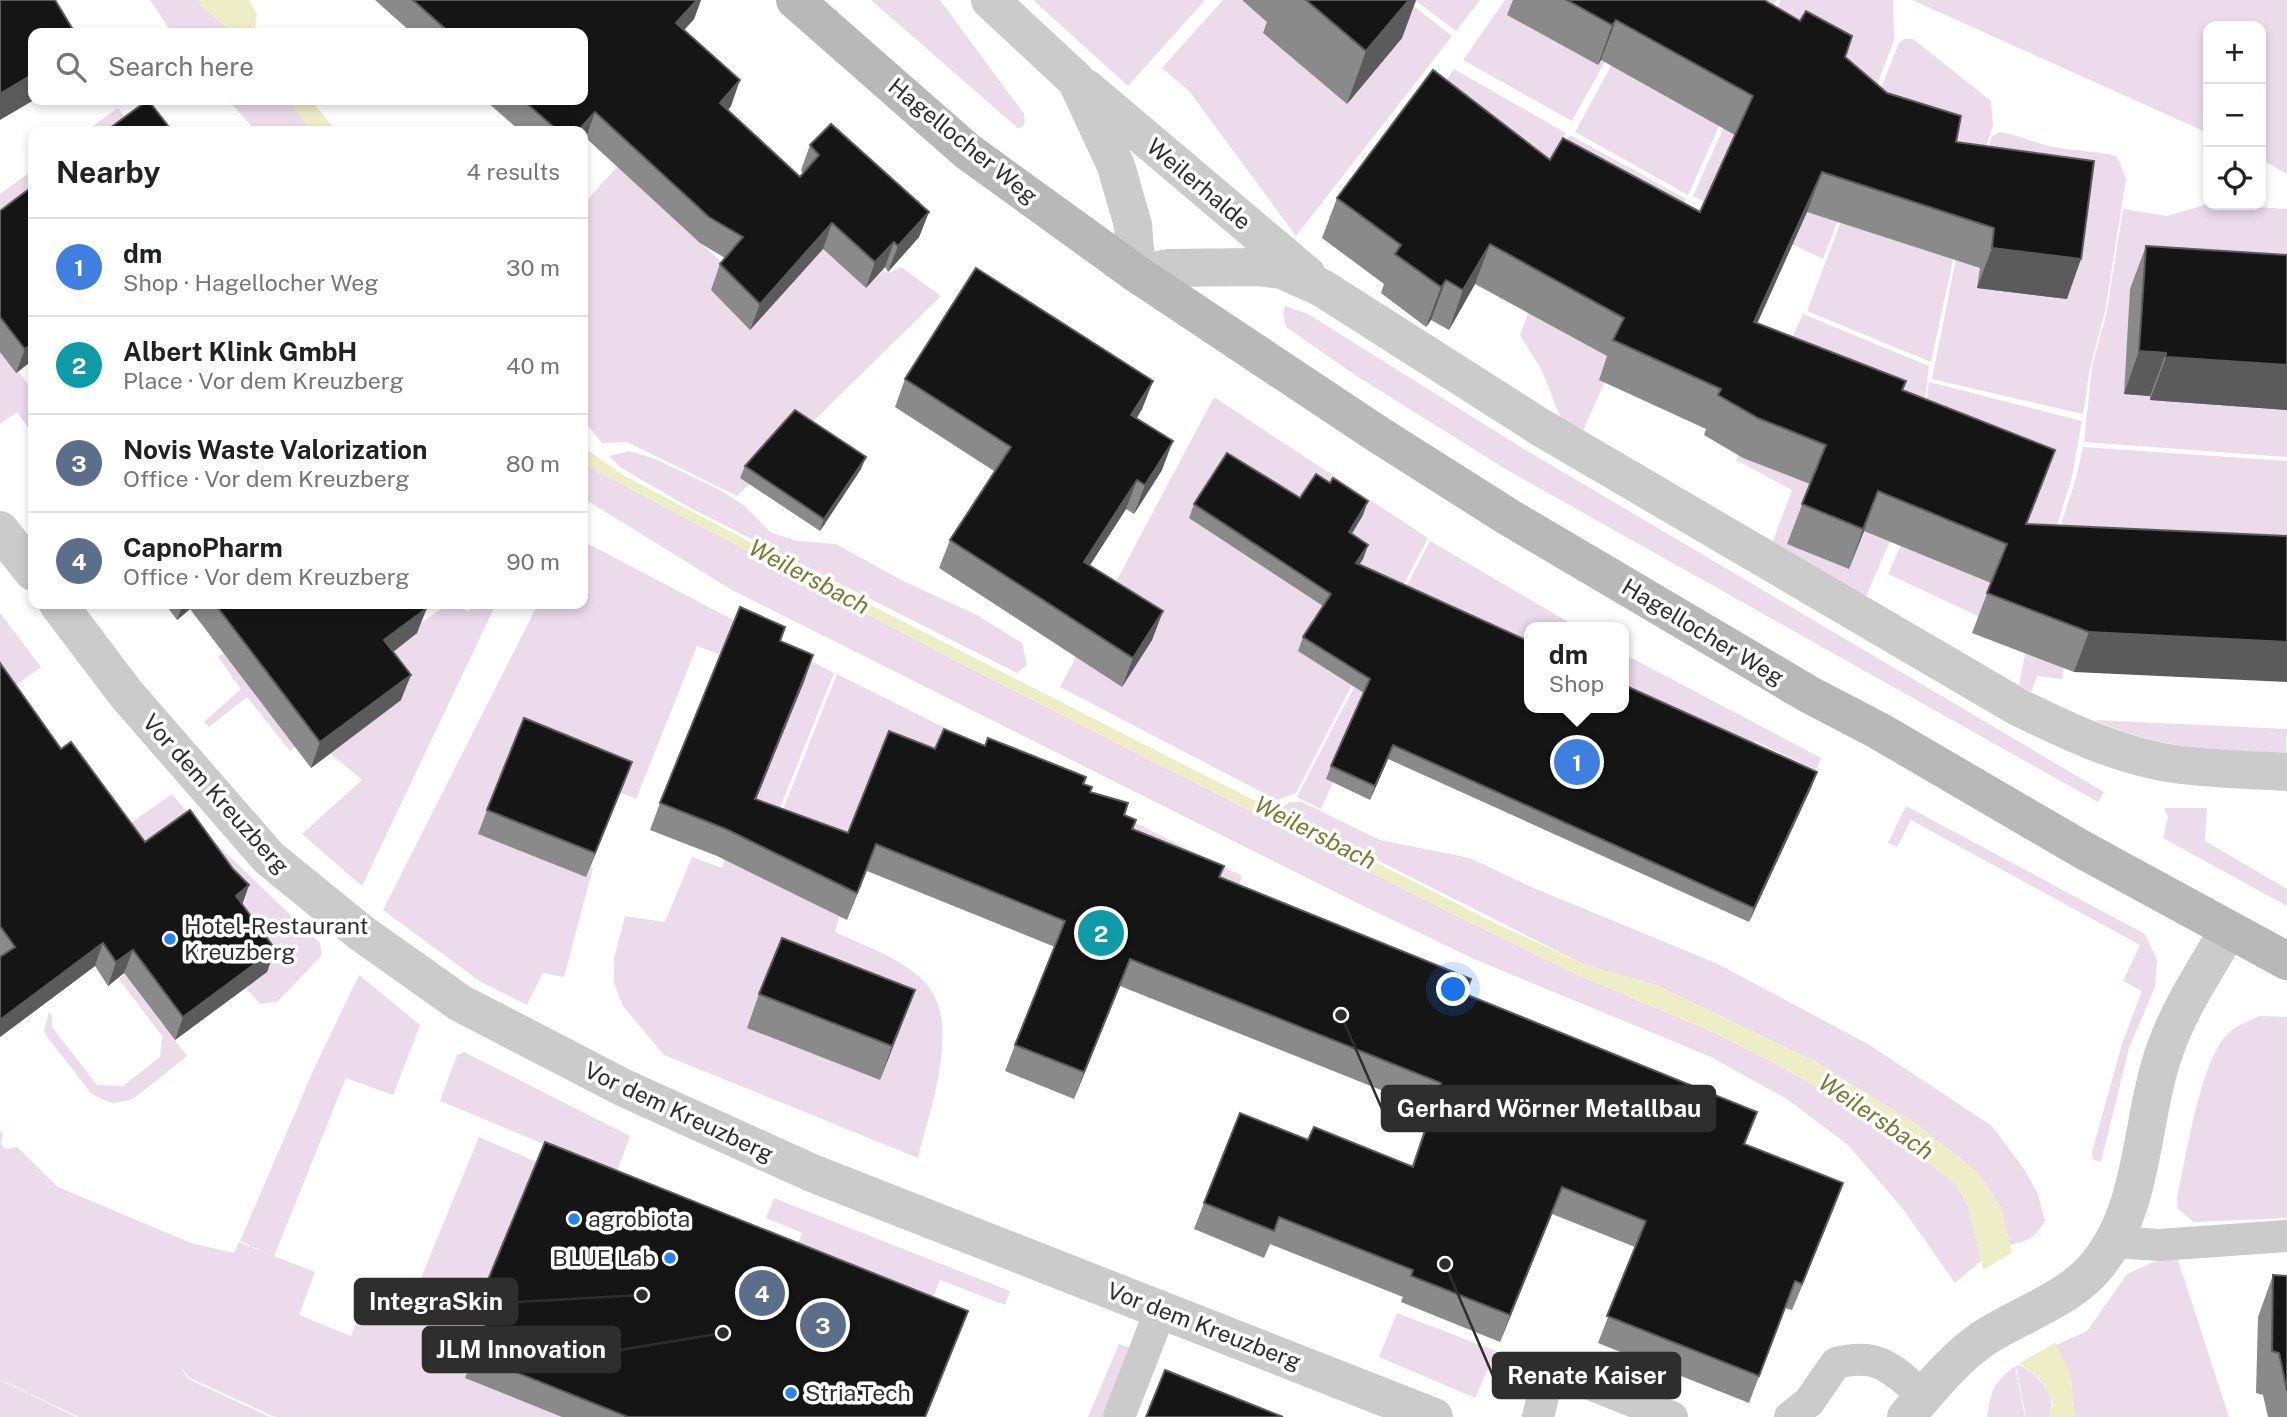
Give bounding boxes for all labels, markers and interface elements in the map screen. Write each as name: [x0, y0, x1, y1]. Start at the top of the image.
map controls: [2203, 21, 2266, 210]
button: +: [2203, 21, 2266, 84]
search box: [28, 28, 588, 105]
icon: search: [52, 48, 90, 86]
text: Search here: [108, 51, 254, 82]
street label: Hagellocher Weg: [883, 72, 1043, 209]
button: −: [2203, 84, 2266, 147]
street label: Weilerhalde: [1142, 132, 1257, 235]
button: locate: [2203, 147, 2266, 210]
text: Nearby: [56, 154, 160, 190]
text: 4 results: [466, 158, 560, 185]
text: dm: [123, 238, 162, 269]
text: 1: [74, 254, 84, 281]
text: 30 m: [506, 254, 560, 281]
text: Shop · Hagellocher Weg: [123, 269, 379, 296]
text: Albert Klink GmbH: [123, 336, 357, 367]
text: 2: [72, 352, 86, 379]
text: 40 m: [506, 352, 560, 379]
text: Place · Vor dem Kreuzberg: [123, 367, 404, 394]
text: Novis Waste Valorization: [123, 434, 427, 465]
text: 3: [71, 450, 87, 477]
text: 80 m: [506, 450, 560, 477]
text: Office · Vor dem Kreuzberg: [123, 465, 410, 492]
text: CapnoPharm: [123, 532, 283, 563]
water label: Weilersbach: [744, 533, 875, 620]
text: 4: [71, 548, 87, 575]
text: 90 m: [506, 548, 560, 575]
text: Office · Vor dem Kreuzberg: [123, 563, 410, 590]
street label: Hagellocher Weg: [1617, 573, 1789, 691]
popup: [1524, 622, 1629, 713]
text: dm: [1549, 639, 1588, 670]
text: Shop: [1549, 670, 1604, 697]
street label: Vor dem Kreuzberg: [138, 708, 295, 879]
pin: 1: [1554, 736, 1600, 788]
water label: Weilersbach: [1250, 790, 1381, 875]
pin: 2: [1078, 907, 1124, 959]
place label: Hotel-Restaurant Kreuzberg: [184, 912, 368, 965]
marker: Hotel-Restaurant Kreuzberg: [162, 931, 178, 947]
your location: [1436, 972, 1470, 1006]
street label: Vor dem Kreuzberg: [580, 1056, 778, 1167]
water label: Weilersbach: [1814, 1067, 1939, 1165]
callout: Gerhard Wörner Metallbau: [1382, 1086, 1715, 1131]
text: Gerhard Wörner Metallbau: [1397, 1094, 1701, 1122]
place label: agrobiota: [588, 1205, 690, 1232]
marker: agrobiota: [566, 1211, 582, 1227]
place label: BLUE Lab: [552, 1244, 656, 1271]
marker: BLUE Lab: [662, 1250, 678, 1266]
pin: 4: [739, 1267, 785, 1319]
street label: Vor dem Kreuzberg: [1103, 1276, 1305, 1375]
callout: IntegraSkin: [355, 1279, 517, 1324]
text: IntegraSkin: [369, 1287, 503, 1315]
pin: 3: [800, 1299, 846, 1351]
callout: JLM Innovation: [423, 1327, 620, 1372]
text: JLM Innovation: [436, 1335, 606, 1363]
callout: Renate Kaiser: [1493, 1353, 1680, 1398]
text: Renate Kaiser: [1507, 1361, 1667, 1389]
place label: Stria.Tech: [805, 1379, 911, 1406]
marker: Stria.Tech: [783, 1385, 799, 1401]

